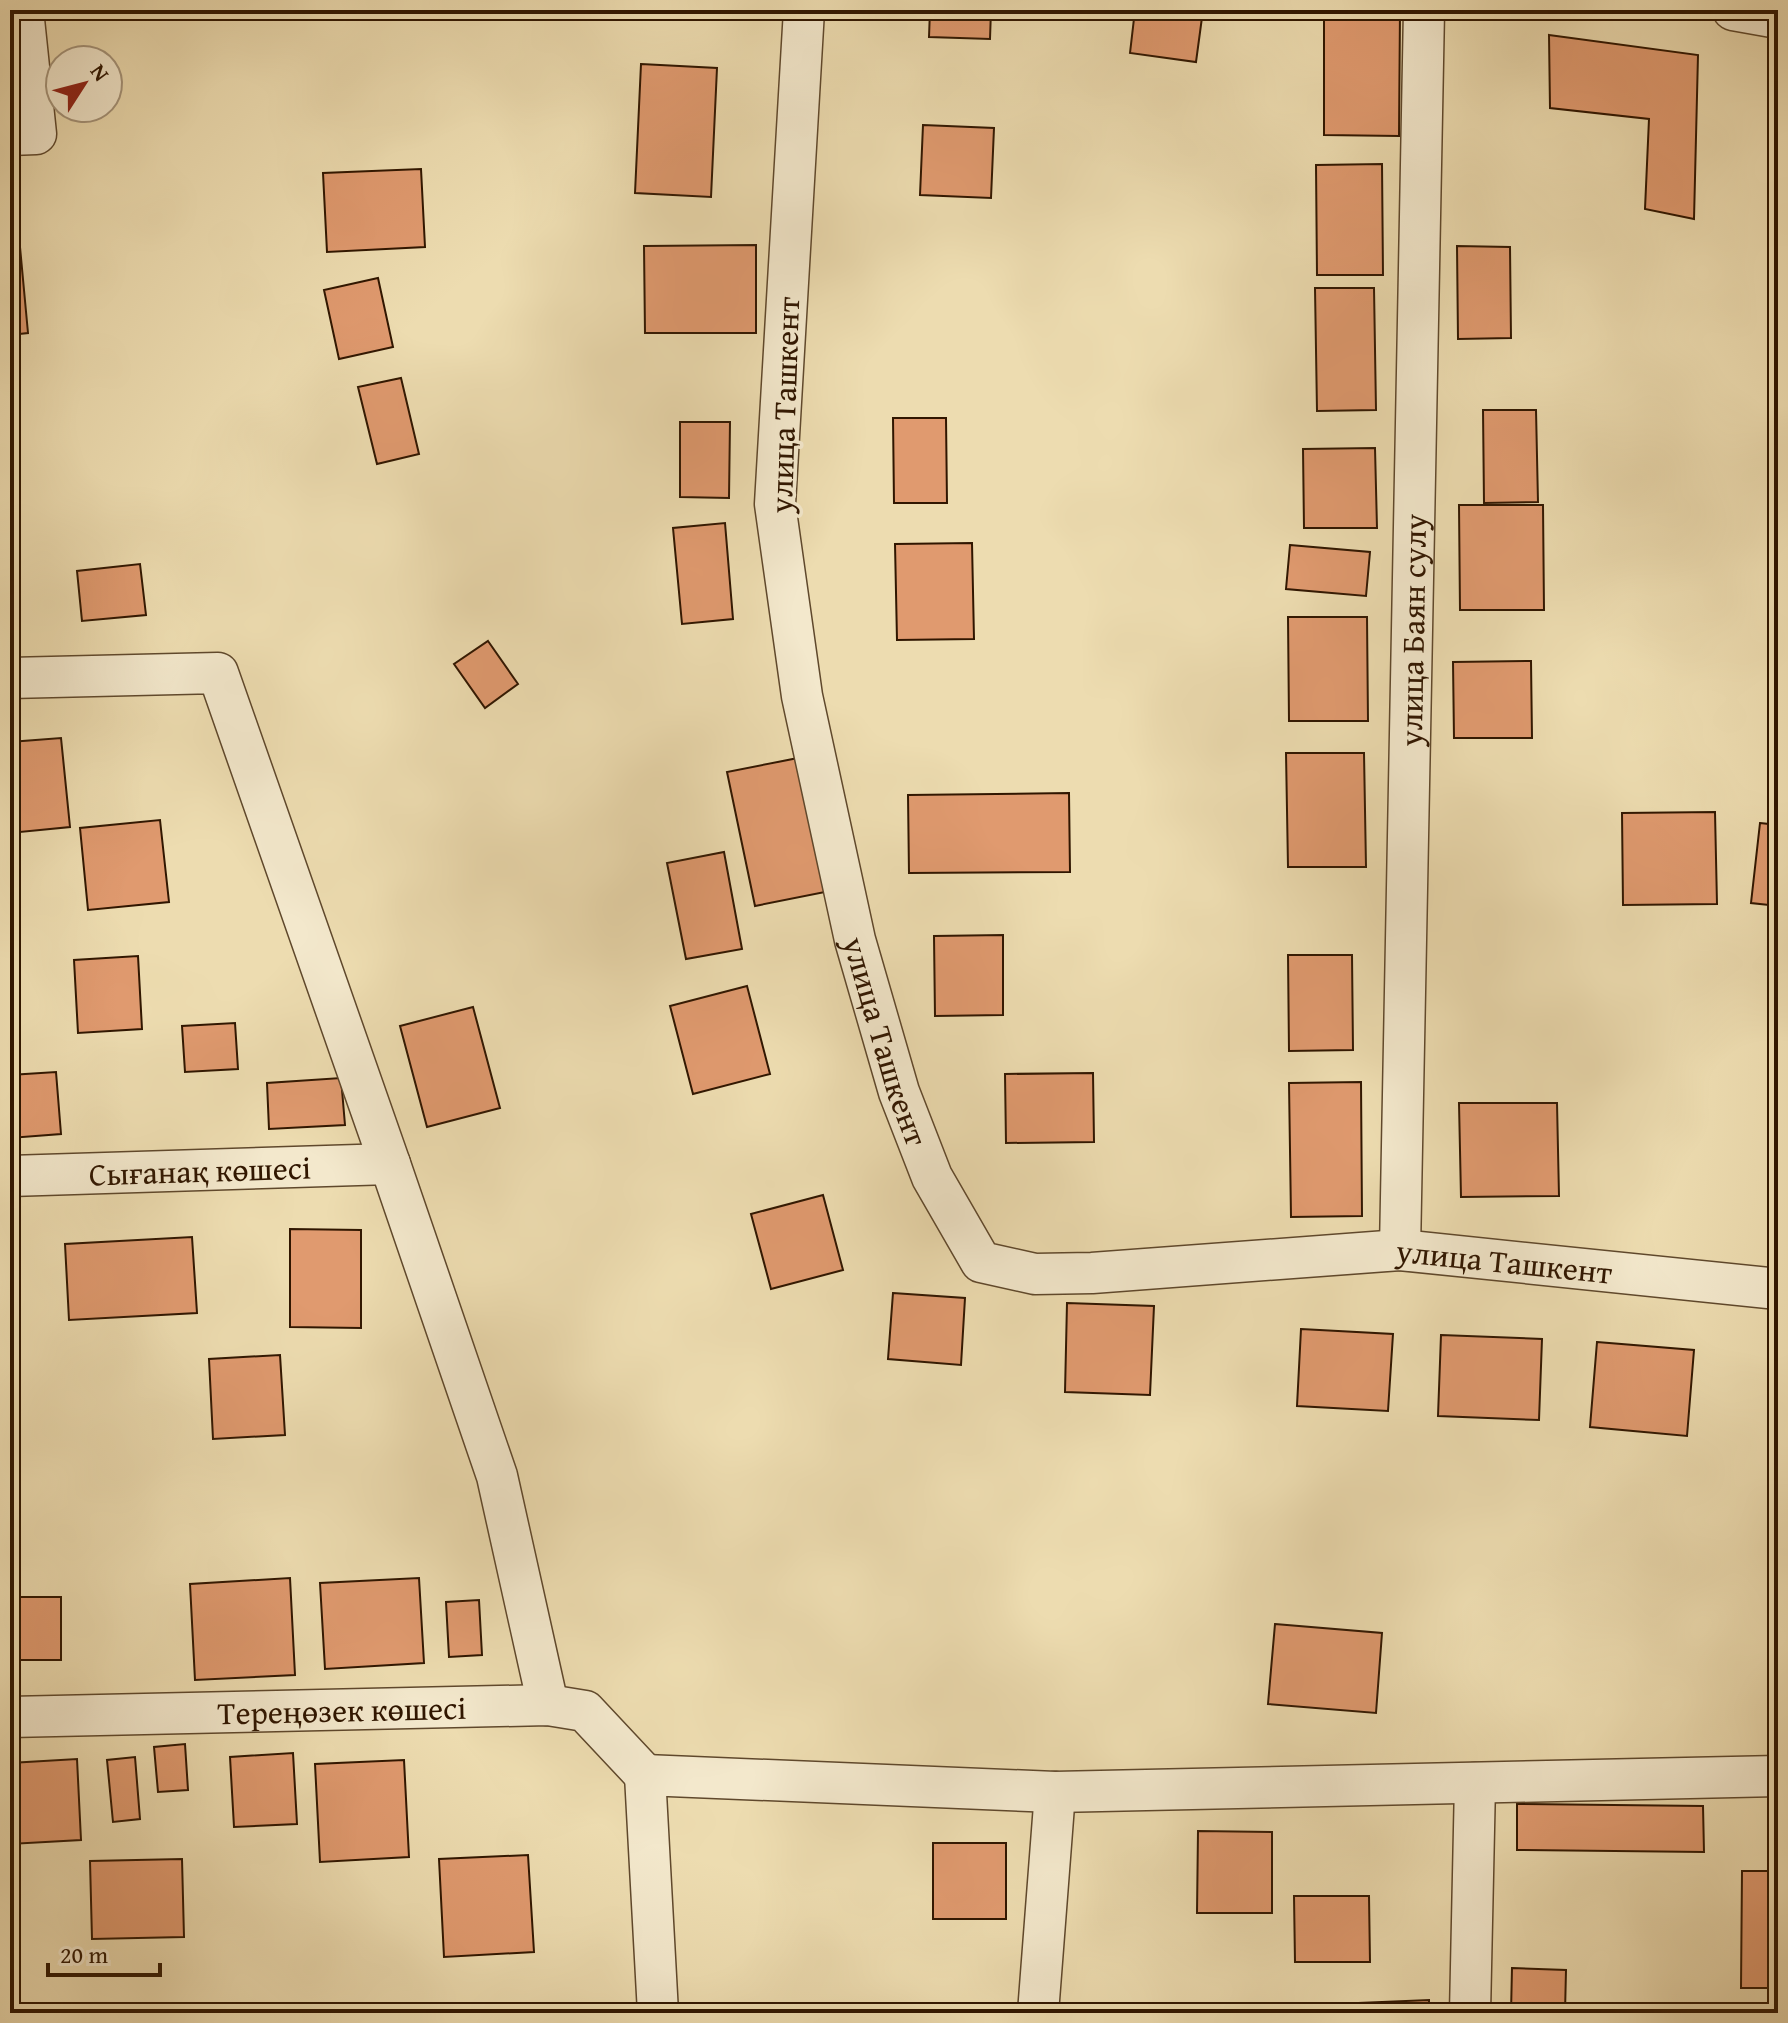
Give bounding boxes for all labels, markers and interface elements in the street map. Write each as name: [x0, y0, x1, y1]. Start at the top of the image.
north arrow: [44, 44, 124, 124]
text: N: [83, 57, 118, 88]
street label: улица Ташкент: [757, 295, 811, 515]
street label: улица Баян сулу: [1386, 513, 1438, 748]
street label: улица Ташкент: [831, 930, 941, 1153]
street label: Сығанақ көшесі: [88, 1143, 312, 1197]
street label: улица Ташкент: [1393, 1226, 1615, 1295]
street label: Тереңөзек көшесі: [217, 1683, 467, 1736]
scale bar: [48, 1927, 160, 1977]
text: 20 m: [60, 1937, 108, 1972]

